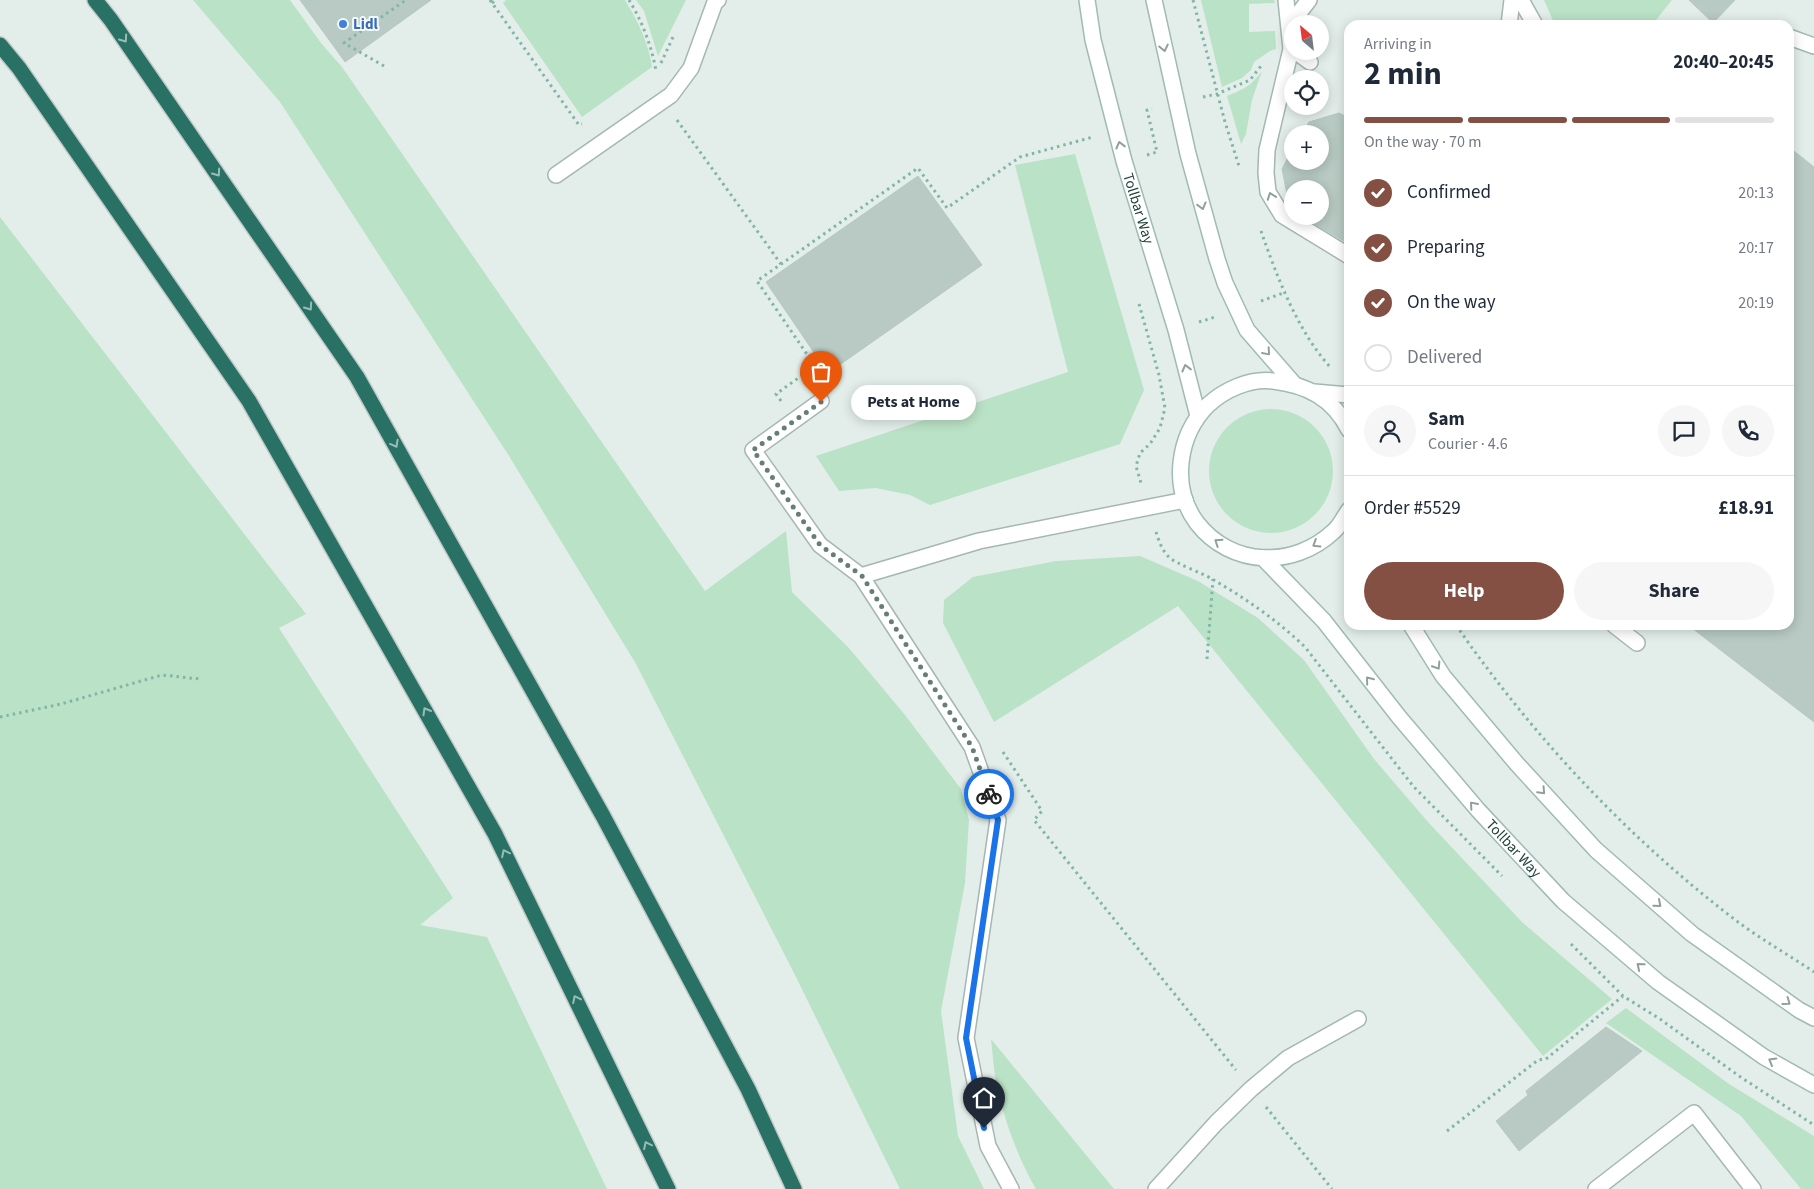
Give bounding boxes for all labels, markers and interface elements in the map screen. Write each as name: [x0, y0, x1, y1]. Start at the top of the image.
place label: Lidl: [353, 14, 379, 35]
north arrow: [1284, 15, 1329, 60]
map controls: [1284, 15, 1329, 225]
marker: Lidl: [337, 18, 349, 30]
one-way arrow: [118, 33, 127, 43]
text: Arriving in: [1364, 33, 1432, 55]
one-way arrow: [1158, 43, 1169, 52]
text: 20:40–20:45: [1673, 49, 1774, 76]
text: 2 min: [1364, 51, 1442, 97]
button: locate: [1284, 70, 1329, 115]
button: +: [1284, 125, 1329, 170]
text: On the way · 70 m: [1364, 131, 1481, 153]
one-way arrow: [1115, 141, 1126, 150]
one-way arrow: [211, 167, 220, 177]
street label: Tollbar Way: [1117, 171, 1159, 247]
icon: check: [1364, 179, 1392, 207]
text: Confirmed: [1407, 179, 1491, 206]
button: −: [1284, 180, 1329, 225]
text: 20:13: [1738, 182, 1774, 204]
one-way arrow: [1267, 192, 1277, 201]
one-way arrow: [1196, 201, 1207, 210]
icon: check: [1364, 234, 1392, 262]
text: Preparing: [1407, 234, 1485, 261]
text: 20:17: [1738, 237, 1774, 259]
icon: check: [1364, 289, 1392, 317]
text: On the way: [1407, 289, 1496, 316]
text: 20:19: [1738, 292, 1774, 314]
one-way arrow: [303, 301, 312, 310]
text: Delivered: [1407, 344, 1482, 371]
one-way arrow: [1261, 347, 1270, 356]
pin: [800, 351, 842, 402]
icon: bag: [807, 358, 835, 386]
one-way arrow: [1181, 364, 1192, 373]
callout: Pets at Home: [851, 384, 976, 420]
text: Pets at Home: [867, 391, 960, 413]
button: person: [1364, 405, 1416, 457]
button: chat: [1658, 405, 1710, 457]
button: phone: [1722, 405, 1774, 457]
text: Sam: [1428, 406, 1465, 433]
text: Courier · 4.6: [1428, 433, 1508, 455]
one-way arrow: [389, 439, 399, 448]
text: Order #5529: [1364, 495, 1461, 522]
text: £18.91: [1718, 495, 1774, 522]
one-way arrow: [1214, 538, 1223, 548]
one-way arrow: [1312, 538, 1321, 548]
button: Help: [1364, 562, 1564, 620]
button: Share: [1574, 562, 1774, 620]
one-way arrow: [1431, 661, 1440, 670]
one-way arrow: [1367, 677, 1375, 686]
one-way arrow: [422, 707, 432, 716]
courier: [964, 769, 1014, 819]
icon: bike: [975, 780, 1003, 808]
one-way arrow: [1536, 785, 1545, 794]
one-way arrow: [1470, 801, 1479, 810]
street label: Tollbar Way: [1481, 815, 1546, 882]
one-way arrow: [501, 849, 511, 858]
one-way arrow: [1652, 898, 1661, 907]
one-way arrow: [1637, 964, 1646, 972]
one-way arrow: [572, 995, 582, 1004]
one-way arrow: [1781, 996, 1791, 1005]
one-way arrow: [1768, 1058, 1777, 1068]
pin: [963, 1077, 1005, 1128]
icon: home: [970, 1084, 998, 1112]
one-way arrow: [642, 1141, 653, 1150]

